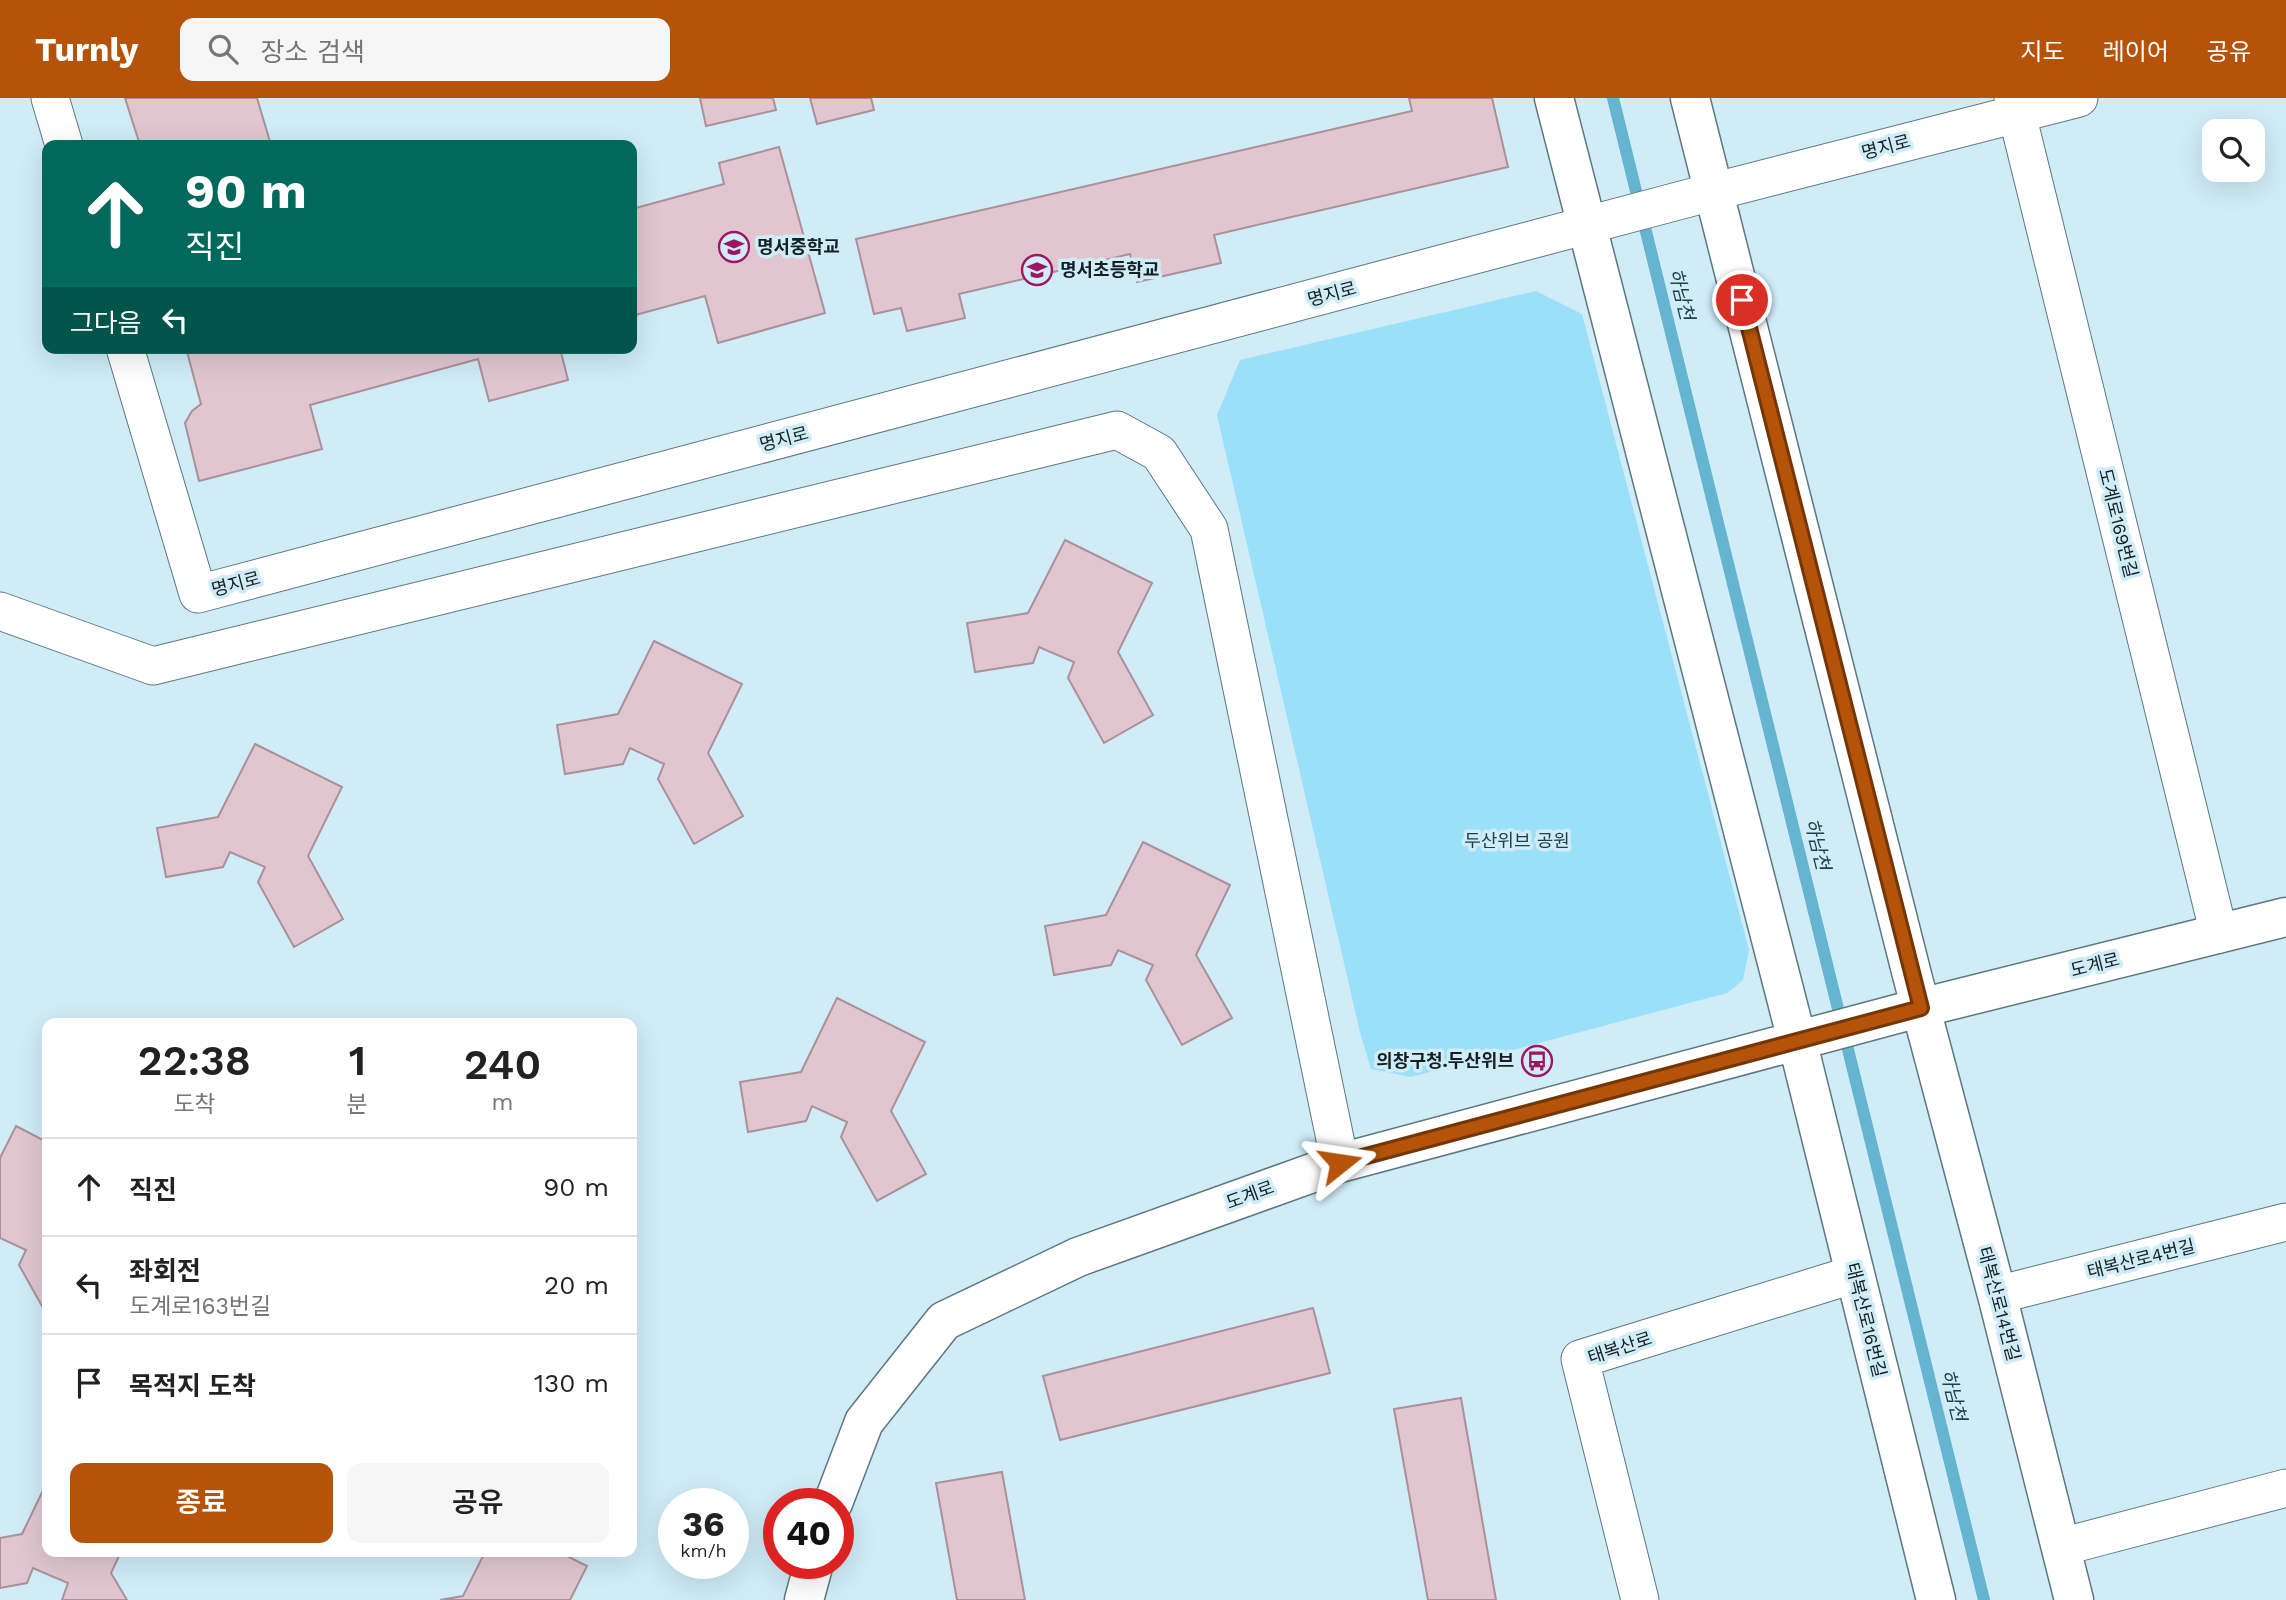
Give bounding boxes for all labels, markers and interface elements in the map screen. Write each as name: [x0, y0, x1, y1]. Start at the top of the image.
search box: [180, 18, 670, 81]
text: Turnly: [35, 30, 138, 69]
icon: search: [204, 30, 242, 68]
text: 장소 검색: [260, 37, 365, 67]
text: 지도: [2020, 38, 2065, 66]
text: 레이어: [2103, 38, 2169, 66]
text: 공유: [2207, 38, 2251, 66]
map controls: [2202, 119, 2265, 182]
button: search: [2202, 119, 2265, 182]
street label: 명지로: [1859, 130, 1913, 163]
text: 90 m: [185, 162, 307, 220]
icon: ahead: [70, 168, 161, 259]
text: 직진: [185, 228, 244, 266]
school or university icon: 명서중학교: [717, 230, 751, 264]
place label: 명서중학교: [757, 236, 840, 257]
school or university icon: 명서초등학교: [1020, 253, 1054, 287]
place label: 명서초등학교: [1060, 259, 1159, 280]
water label: 하남천: [1664, 266, 1699, 324]
pin: [1712, 270, 1772, 330]
street label: 명지로: [1305, 277, 1359, 310]
icon: arrive: [1723, 281, 1761, 319]
icon: left: [156, 301, 194, 339]
text: 그다음: [70, 308, 142, 338]
street label: 명지로: [757, 422, 811, 455]
street label: 도계로169번길: [2095, 466, 2142, 580]
street label: 명지로: [209, 567, 263, 600]
water label: 하남천: [1800, 816, 1835, 874]
park label: 두산위브 공원: [1464, 830, 1570, 851]
street label: 도계로: [2068, 948, 2122, 981]
text: 22:38: [138, 1036, 251, 1085]
text: 1: [349, 1036, 366, 1085]
text: 240: [464, 1040, 541, 1089]
bus stop icon: 의창구청.두산위브: [1520, 1044, 1554, 1078]
place label: 의창구청.두산위브: [1376, 1050, 1514, 1071]
text: m: [492, 1089, 513, 1116]
text: 도착: [173, 1091, 216, 1118]
text: 분: [347, 1091, 368, 1118]
position arrow: [1303, 1126, 1377, 1200]
icon: ahead: [70, 1168, 108, 1206]
text: 90 m: [543, 1172, 609, 1202]
text: 직진: [129, 1175, 177, 1205]
street label: 도계로: [1223, 1176, 1277, 1213]
street label: 태복산로4번길: [2085, 1235, 2197, 1282]
street label: 태복산로14번길: [1974, 1244, 2025, 1363]
text: 좌회전: [129, 1256, 201, 1286]
street label: 태복산로16번길: [1842, 1260, 1891, 1379]
icon: left: [70, 1266, 108, 1304]
text: 20 m: [544, 1270, 609, 1300]
text: 도계로163번길: [129, 1293, 271, 1320]
street label: 태복산로: [1585, 1327, 1655, 1368]
icon: arrive: [70, 1364, 108, 1402]
water label: 하남천: [1936, 1367, 1971, 1425]
text: 130 m: [534, 1368, 609, 1398]
text: 목적지 도착: [129, 1371, 256, 1401]
button: 종료: [70, 1463, 333, 1543]
button: 공유: [347, 1463, 609, 1543]
speed limit sign: 40: [763, 1488, 854, 1579]
text: 36: [682, 1503, 725, 1545]
text: km/h: [680, 1540, 727, 1561]

